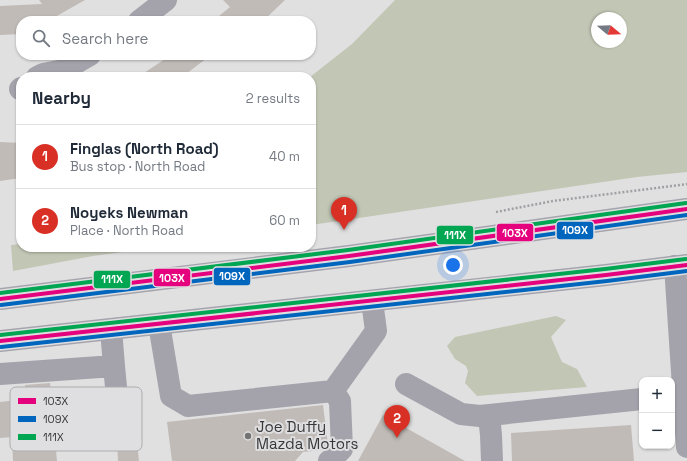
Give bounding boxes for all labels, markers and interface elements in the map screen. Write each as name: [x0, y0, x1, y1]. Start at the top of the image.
north arrow: [591, 12, 627, 48]
search box: [16, 16, 316, 60]
icon: search: [30, 27, 52, 49]
text: Search here: [62, 29, 148, 48]
text: Nearby: [32, 87, 91, 109]
text: 2 results: [246, 90, 300, 107]
text: Finglas (North Road): [70, 139, 219, 158]
text: 1: [42, 148, 48, 165]
text: 40 m: [269, 148, 300, 165]
text: Bus stop · North Road: [70, 158, 205, 175]
pin: 1: [331, 197, 357, 230]
text: Noyeks Newman: [70, 203, 188, 222]
text: 2: [41, 212, 49, 229]
text: 60 m: [269, 212, 300, 229]
line badge: 109X: [556, 221, 594, 240]
text: Place · North Road: [70, 222, 184, 239]
line badge: 103X: [496, 223, 534, 242]
text: 109X: [562, 223, 588, 237]
line badge: 111X: [436, 225, 474, 245]
text: 103X: [502, 226, 528, 240]
text: 111X: [444, 228, 466, 242]
your location: [443, 255, 463, 275]
line badge: 109X: [213, 267, 251, 286]
line badge: 103X: [153, 268, 191, 287]
text: 109X: [219, 269, 245, 283]
line badge: 111X: [93, 270, 131, 289]
text: 103X: [159, 271, 185, 285]
text: 111X: [101, 272, 123, 286]
map controls: [639, 377, 675, 449]
button: +: [639, 377, 675, 413]
legend: [10, 387, 142, 451]
text: 103X: [43, 394, 68, 408]
pin: 2: [384, 405, 410, 438]
text: 109X: [43, 412, 68, 426]
button: −: [639, 413, 675, 449]
place label: Joe Duffy Mazda Motors: [256, 417, 359, 453]
text: 111X: [43, 430, 64, 444]
marker: Joe Duffy Mazda Motors: [243, 431, 253, 441]

